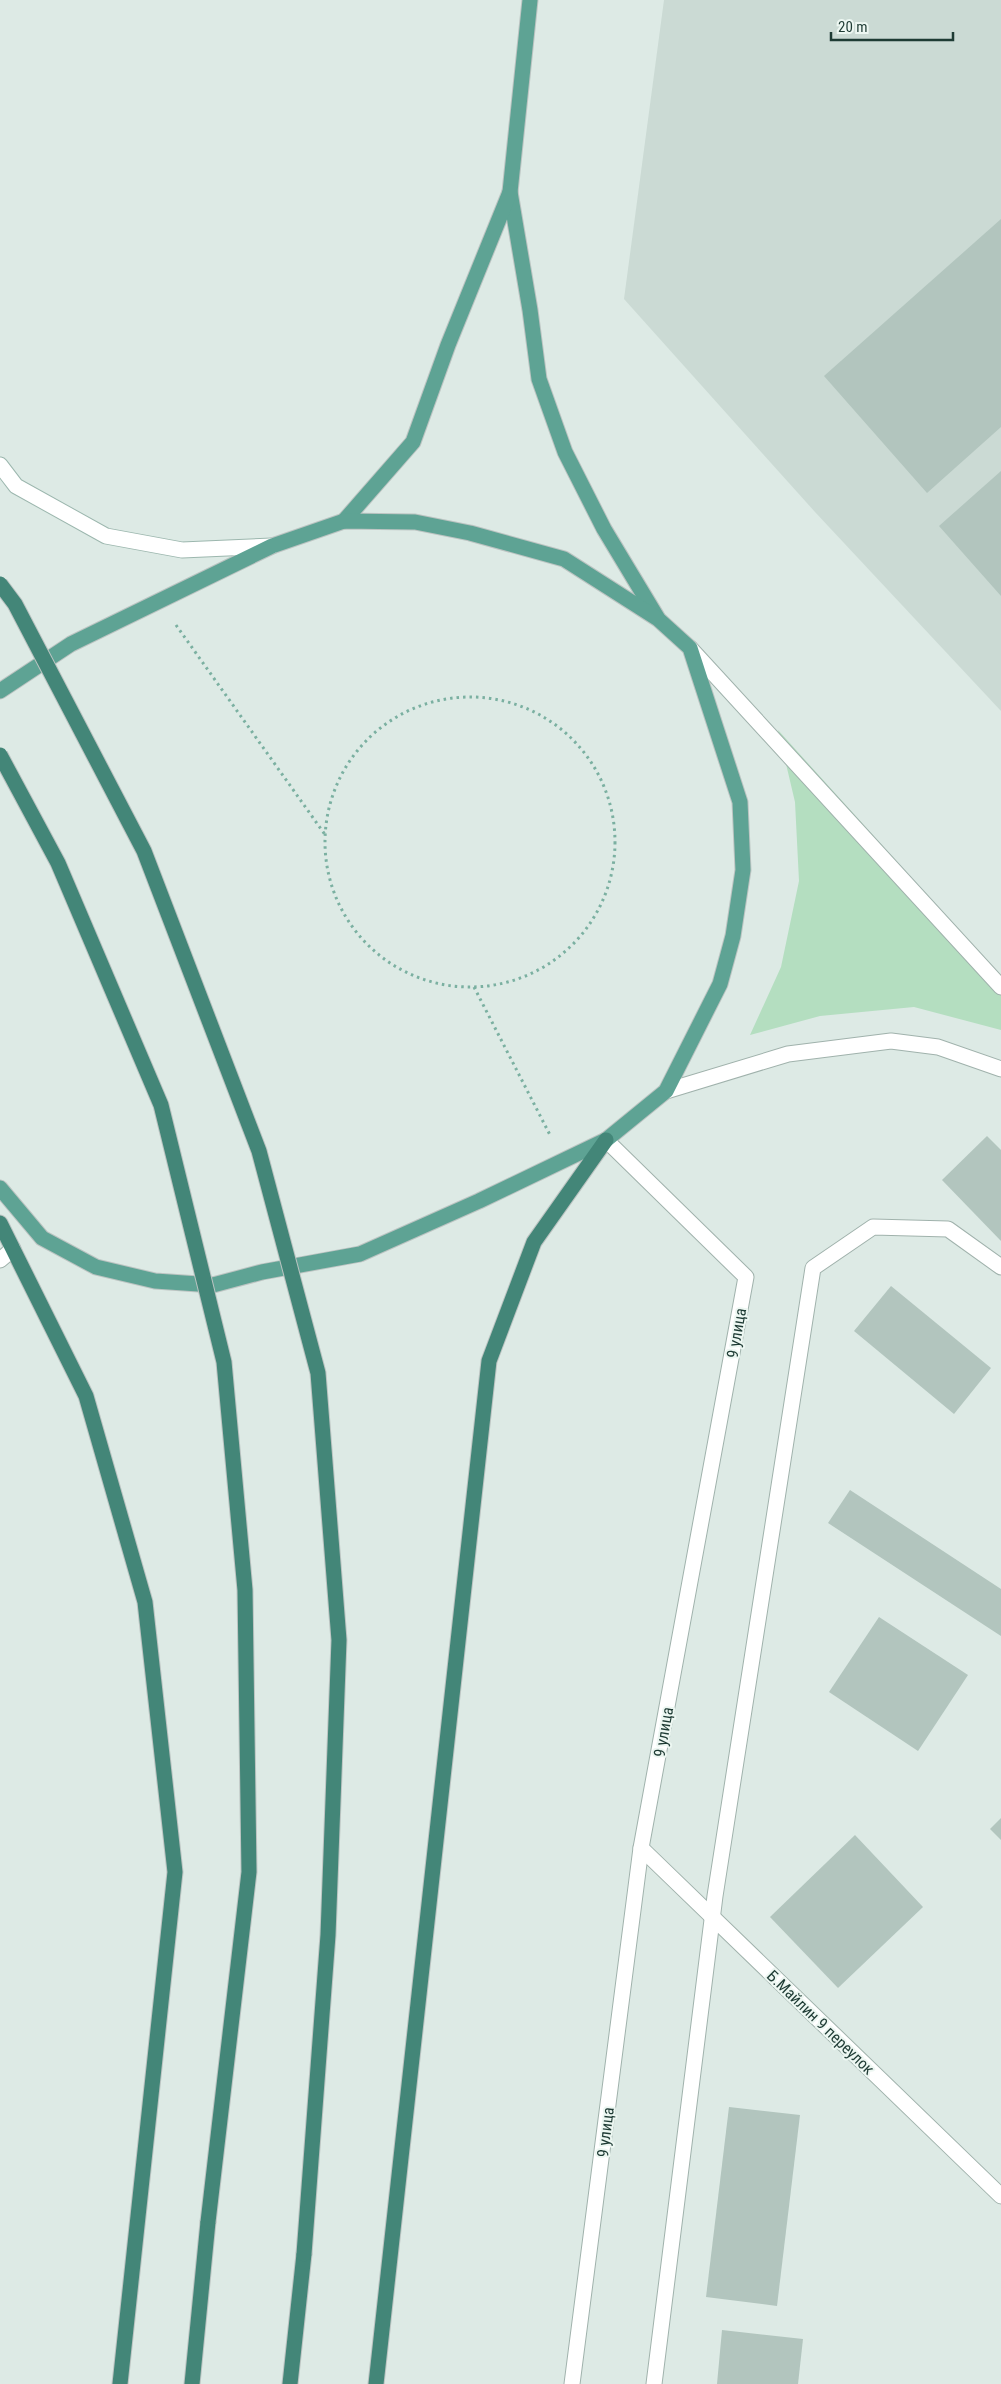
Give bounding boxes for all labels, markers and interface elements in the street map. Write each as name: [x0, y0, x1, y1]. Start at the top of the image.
scale bar: [831, 10, 954, 42]
text: 20 m: [838, 18, 868, 36]
street label: 9 улица: [723, 1307, 750, 1359]
street label: 9 улица: [650, 1706, 677, 1758]
street label: Б.Майлин 9 переулок: [763, 1966, 878, 2079]
street label: 9 улица: [593, 2106, 618, 2158]

